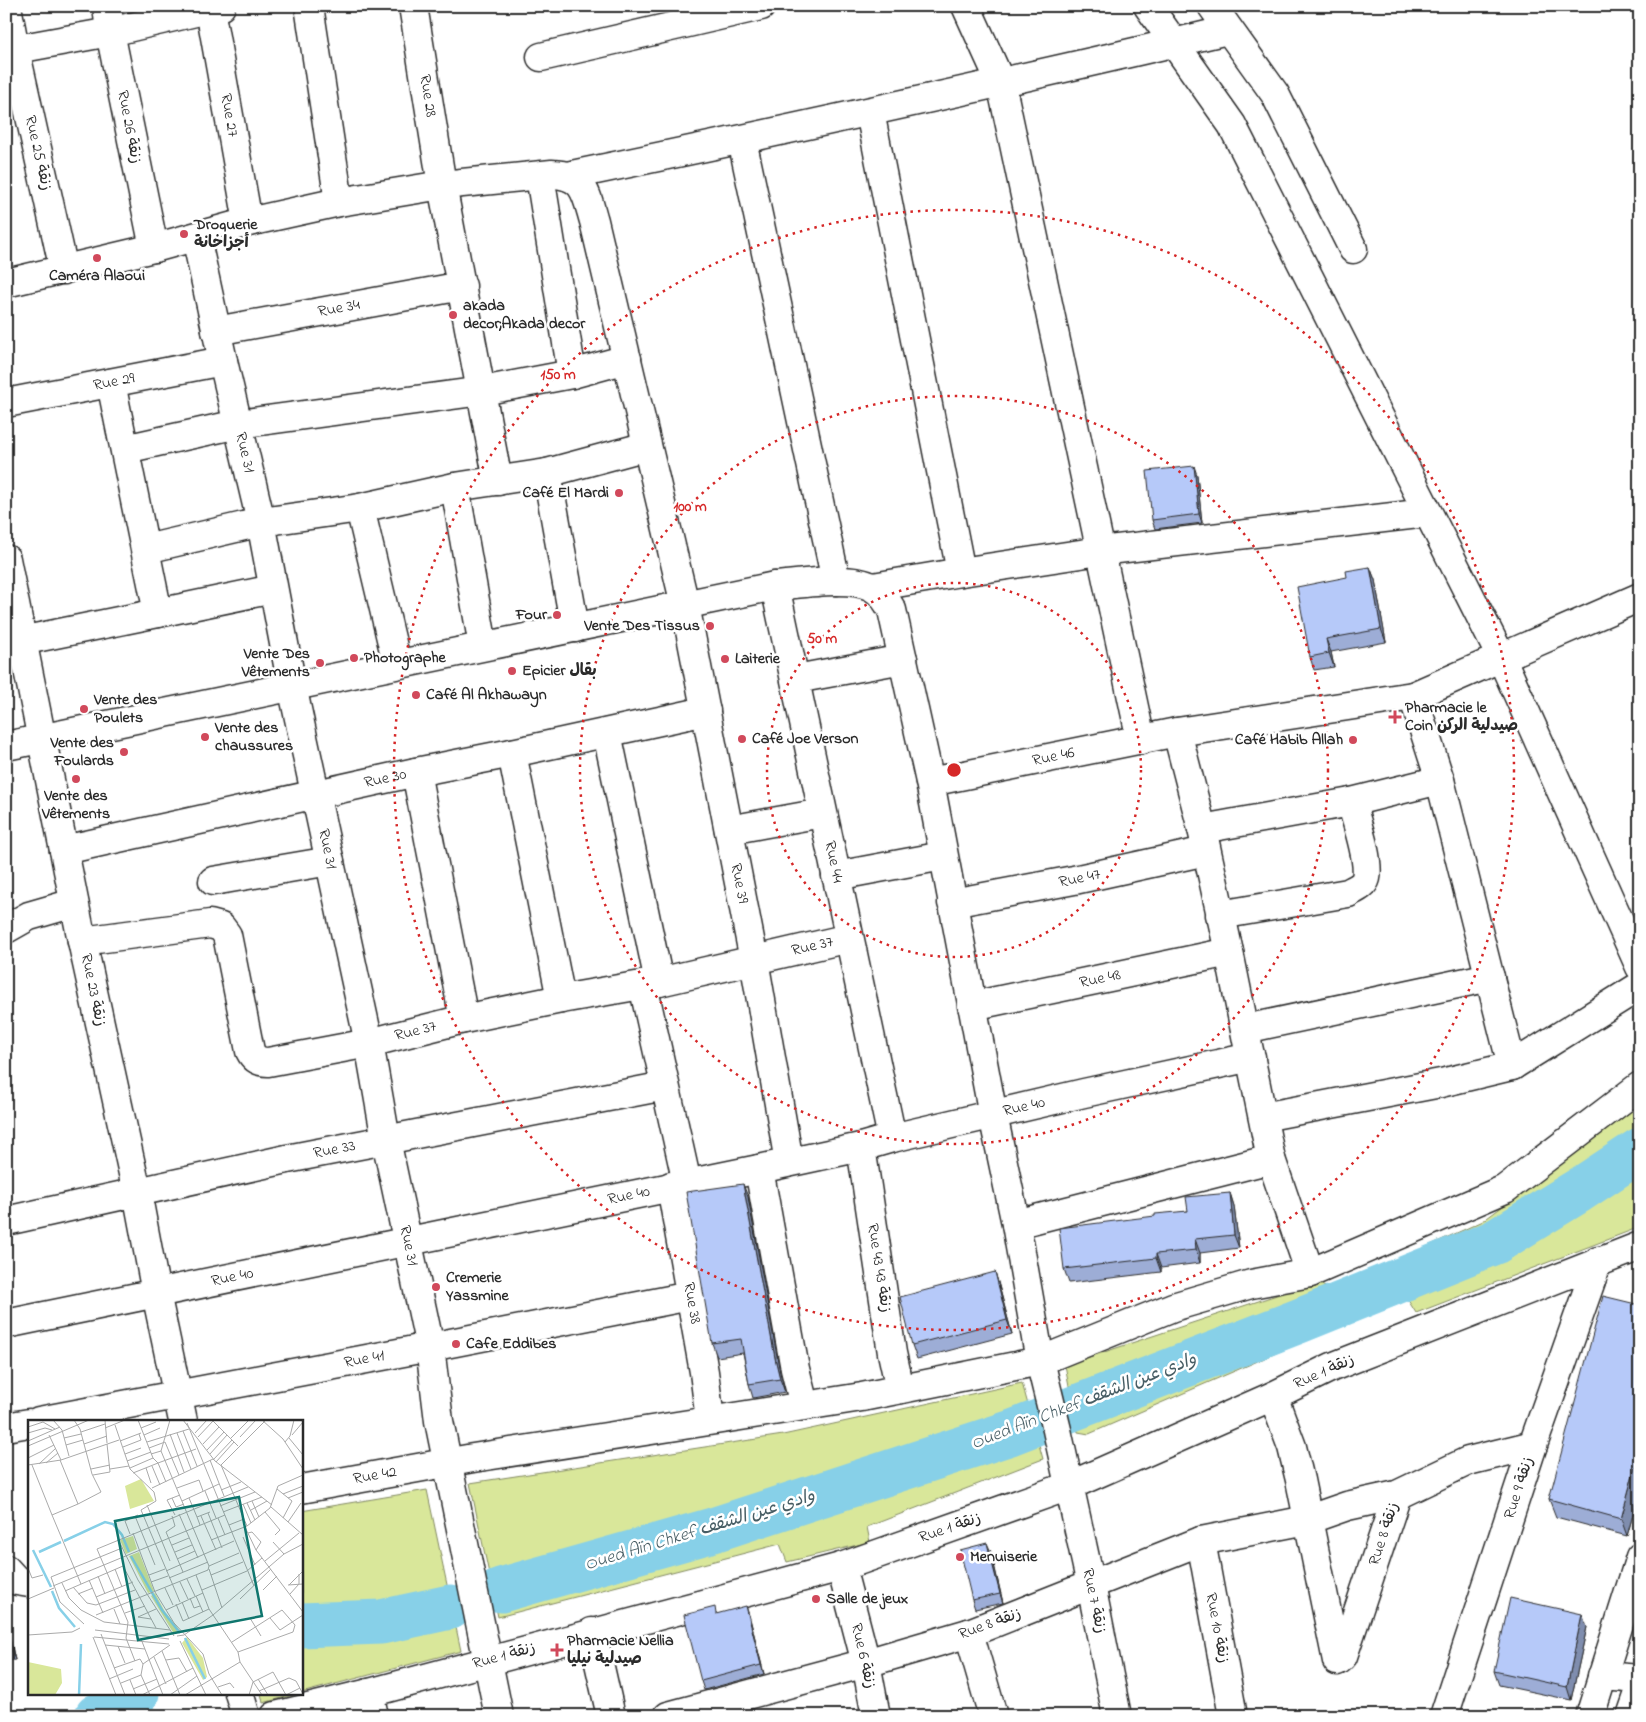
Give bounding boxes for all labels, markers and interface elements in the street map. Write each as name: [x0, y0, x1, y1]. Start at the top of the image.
street label: Rue 28: [412, 73, 443, 119]
street label: Rue 26 زنقة: [110, 88, 148, 166]
street label: Rue 27: [213, 92, 245, 139]
street label: Rue 25 زنقة: [18, 113, 58, 193]
place label: Droguerie أجزاخانة: [193, 213, 258, 255]
marker: Droguerie أجزاخانة: [178, 228, 190, 240]
marker: Caméra Alaoui: [91, 252, 103, 264]
place label: Caméra Alaoui: [49, 264, 145, 288]
street label: Rue 34: [316, 293, 362, 324]
place label: akada decor;Akada decor: [463, 294, 586, 336]
marker: akada decor;Akada decor: [447, 309, 459, 321]
text: 150 m: [540, 364, 576, 386]
street label: Rue 29: [91, 366, 137, 398]
street label: Rue 31: [228, 430, 261, 475]
place label: Café El Mardi: [522, 481, 609, 505]
marker: Café El Mardi: [613, 487, 625, 499]
text: 100 m: [673, 496, 707, 518]
place label: Four: [515, 603, 548, 627]
marker: Four: [551, 609, 563, 621]
place label: Vente Des Tissus: [583, 614, 700, 638]
marker: Vente Des Tissus: [704, 620, 716, 632]
text: 50 m: [807, 628, 838, 650]
place label: Vente Des Vêtements: [241, 642, 310, 684]
place label: Photographe: [364, 646, 447, 671]
place label: Laiterie: [735, 647, 781, 671]
marker: Photographe: [348, 652, 360, 664]
marker: Laiterie: [719, 653, 731, 665]
marker: Vente Des Vêtements: [314, 657, 326, 669]
place label: Epicier بقال: [522, 659, 597, 683]
marker: Epicier بقال: [506, 665, 518, 677]
place label: Café Al Akhawayn: [426, 683, 547, 708]
place label: Vente des Poulets: [93, 688, 157, 730]
marker: Café Al Akhawayn: [410, 689, 422, 701]
place label: Pharmacie le Coin صيدلية الركن: [1405, 696, 1518, 738]
marker: Vente des Poulets: [78, 703, 90, 715]
marker: Pharmacie le Coin صيدلية الركن: [1389, 711, 1401, 723]
place label: Vente des chaussures: [214, 716, 293, 758]
place label: Café Joe Verson: [752, 727, 858, 751]
place label: Café Habib Allah: [1235, 728, 1343, 752]
place label: Vente des Foulards: [50, 731, 114, 773]
marker: Vente des chaussures: [199, 731, 211, 743]
marker: Café Joe Verson: [736, 733, 748, 745]
marker: Café Habib Allah: [1347, 734, 1359, 746]
street label: Rue 46: [1030, 741, 1077, 773]
marker: Vente des Foulards: [118, 746, 130, 758]
centre of rings: [945, 761, 963, 779]
street label: Rue 30: [362, 762, 409, 795]
marker: Vente des Vêtements: [70, 773, 82, 785]
place label: Vente des Vêtements: [41, 784, 110, 826]
street label: Rue 31: [311, 827, 343, 872]
street label: Rue 44: [817, 839, 850, 885]
street label: Rue 39: [723, 861, 755, 906]
street label: Rue 47: [1057, 862, 1103, 895]
street label: Rue 37: [789, 930, 836, 963]
street label: Rue 23 زنقة: [74, 951, 112, 1029]
street label: Rue 48: [1077, 963, 1123, 995]
street label: Rue 37: [392, 1014, 439, 1048]
street label: Rue 40: [1000, 1090, 1048, 1124]
street label: Rue 33: [311, 1134, 357, 1166]
street label: Rue 40: [606, 1180, 652, 1212]
street label: Rue 43 زنقة 43: [860, 1222, 898, 1314]
street label: Rue 31: [392, 1223, 424, 1268]
street label: Rue 40: [209, 1261, 256, 1293]
place label: Cremerie Yassmine: [445, 1266, 509, 1308]
marker: Cremerie Yassmine: [430, 1281, 442, 1293]
street label: Rue 38: [676, 1281, 707, 1326]
place label: Cafe Eddibes: [466, 1332, 556, 1356]
marker: Cafe Eddibes: [450, 1338, 462, 1350]
street label: Rue 41: [342, 1344, 387, 1375]
water label: Oued Aïn Chkef وادي عين الشقف: [968, 1347, 1201, 1457]
street label: Rue 1 زنقة: [1290, 1348, 1358, 1396]
inset map: [28, 1420, 302, 1694]
street label: Rue 9 زنقة: [1498, 1454, 1540, 1522]
street label: Rue 42: [351, 1460, 398, 1491]
water label: Oued Aïn Chkef وادي عين الشقف: [582, 1483, 819, 1578]
street label: Rue 8 زنقة: [1362, 1499, 1406, 1569]
street label: Rue 1 زنقة: [916, 1506, 984, 1550]
place label: Menuiserie: [970, 1545, 1038, 1569]
marker: Menuiserie: [954, 1551, 966, 1563]
street label: Rue 7 زنقة: [1075, 1566, 1113, 1636]
place label: Salle de jeux: [826, 1587, 908, 1611]
street label: Rue 10 زنقة: [1198, 1591, 1236, 1665]
marker: Salle de jeux: [810, 1593, 822, 1605]
street label: Rue 8 زنقة: [955, 1602, 1025, 1646]
street label: Rue 6 زنقة: [844, 1621, 882, 1691]
place label: Pharmacie Nellia صيدلية نيليا: [567, 1629, 674, 1671]
street label: Rue 1 زنقة: [470, 1636, 538, 1676]
marker: Pharmacie Nellia صيدلية نيليا: [551, 1644, 563, 1656]

